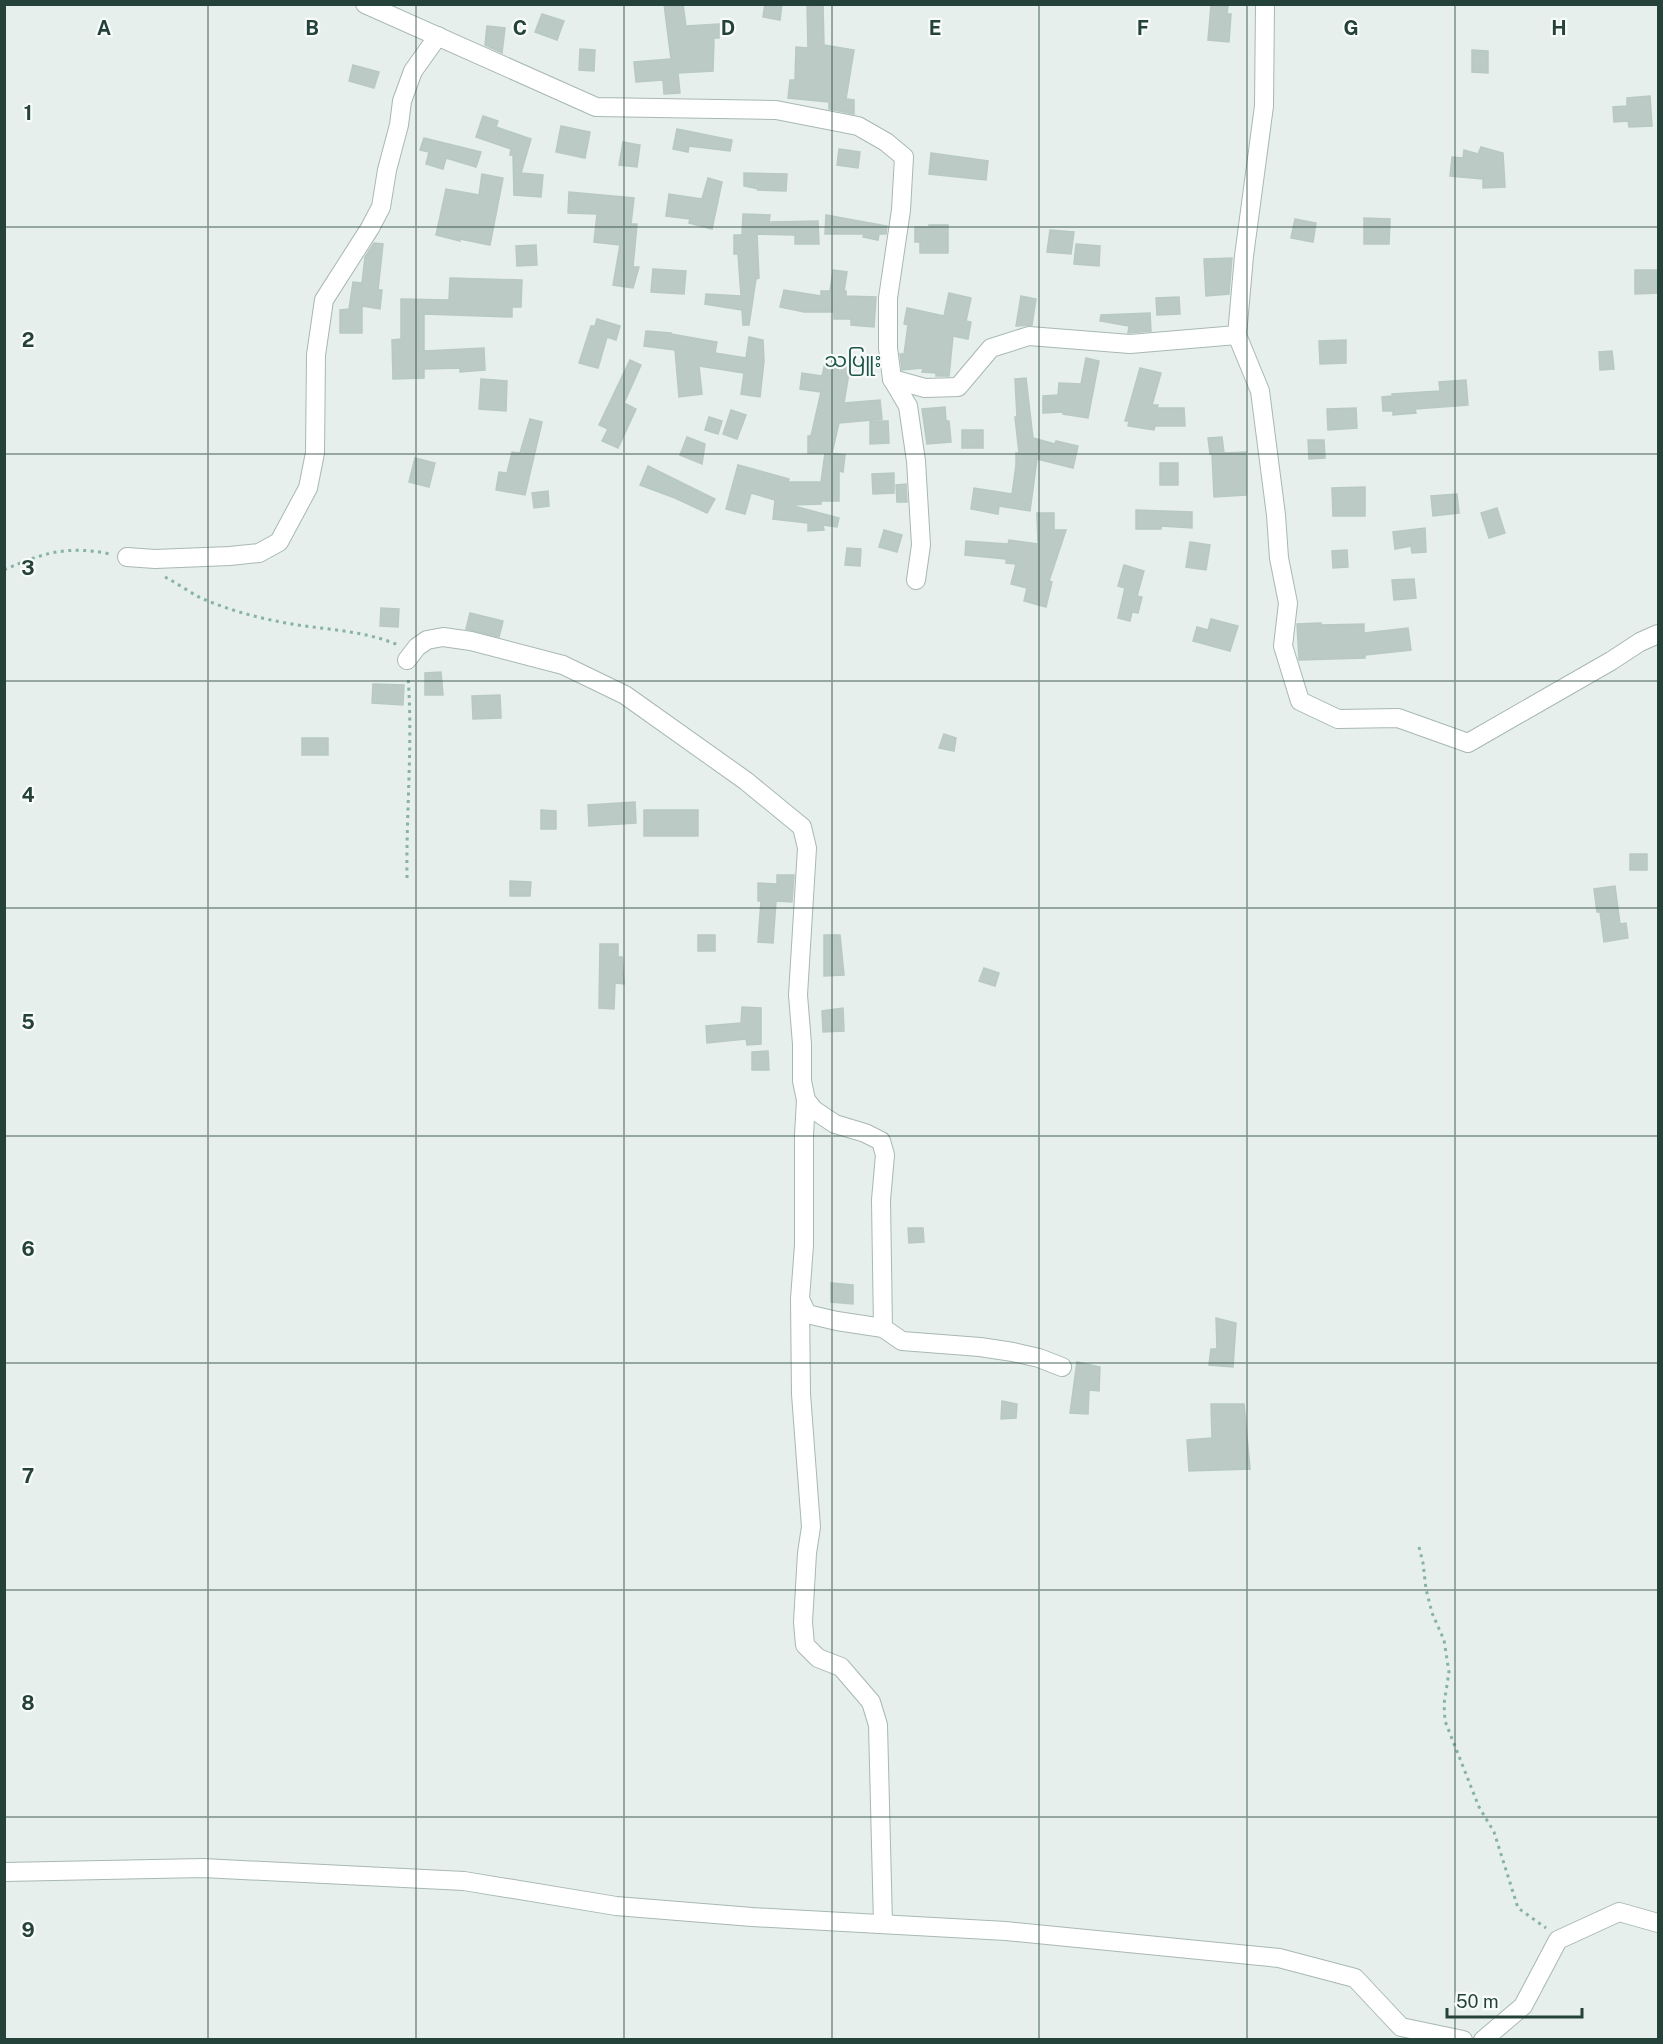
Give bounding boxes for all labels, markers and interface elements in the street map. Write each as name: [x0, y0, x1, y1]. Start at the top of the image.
text: A: [97, 16, 111, 40]
text: B: [305, 16, 319, 40]
text: C: [513, 16, 527, 40]
text: D: [721, 16, 735, 40]
text: E: [929, 16, 941, 40]
text: F: [1137, 16, 1149, 40]
text: G: [1343, 16, 1359, 40]
text: H: [1551, 16, 1567, 40]
text: 1: [24, 101, 32, 125]
text: 2: [22, 328, 34, 352]
district label: သပြူး: [825, 347, 881, 376]
text: 3: [21, 556, 35, 580]
text: 4: [21, 783, 35, 807]
text: 5: [21, 1010, 35, 1034]
text: 6: [21, 1237, 35, 1261]
text: 7: [22, 1464, 34, 1488]
text: 8: [21, 1691, 35, 1715]
text: 9: [21, 1918, 35, 1942]
scale bar: [1447, 1981, 1582, 2019]
text: 50 m: [1456, 1991, 1499, 2012]

